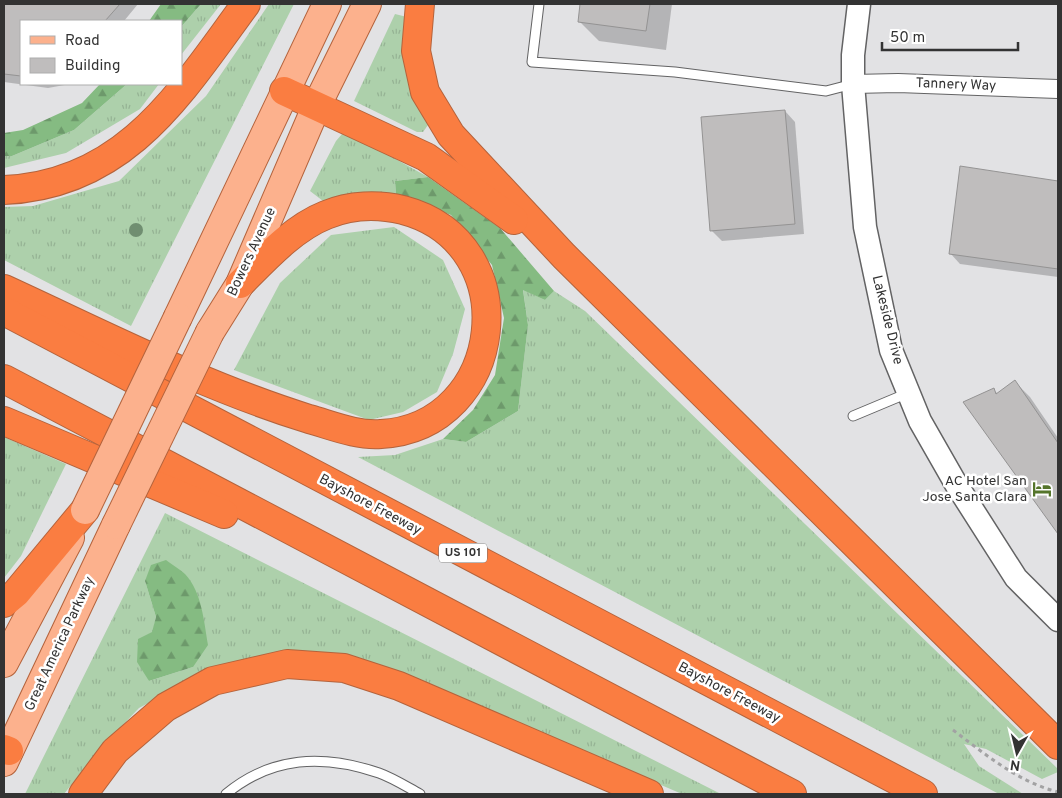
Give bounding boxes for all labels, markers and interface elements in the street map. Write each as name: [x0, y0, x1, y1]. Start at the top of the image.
legend: [20, 20, 182, 85]
scale bar: [882, 20, 1018, 52]
text: 50 m: [890, 29, 925, 48]
text: Road: [65, 32, 100, 51]
text: Building: [65, 57, 120, 76]
street label: Tannery Way: [915, 75, 997, 95]
street label: Bowers Avenue: [224, 205, 280, 299]
street label: Lakeside Drive: [868, 274, 906, 366]
street label: Bayshore Freeway: [316, 471, 424, 539]
place label: AC Hotel San Jose Santa Clara: [922, 473, 1027, 506]
hotel icon: AC Hotel San Jose Santa Clara: [1031, 478, 1053, 500]
road number: US 101: [439, 544, 487, 562]
street label: Great America Parkway: [21, 574, 99, 714]
street label: Bayshore Freeway: [675, 659, 783, 727]
north arrow: [992, 728, 1042, 778]
text: N: [1009, 755, 1022, 774]

